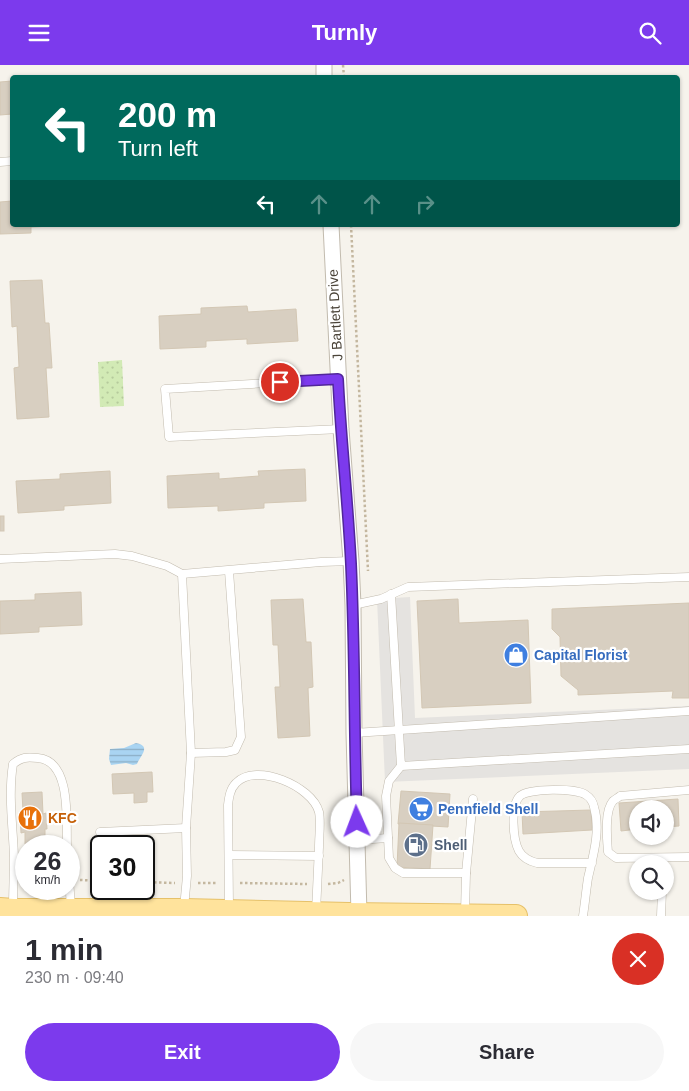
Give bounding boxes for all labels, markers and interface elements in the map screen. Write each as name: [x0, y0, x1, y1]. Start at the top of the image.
icon: menu: [25, 19, 53, 47]
icon: search: [636, 19, 664, 47]
text: Turnly: [312, 20, 377, 45]
icon: left: [35, 95, 100, 160]
text: 200 m: [118, 95, 217, 134]
text: Turn left: [118, 136, 198, 161]
icon: left: [252, 190, 280, 218]
icon: ahead: [305, 190, 333, 218]
icon: ahead: [358, 190, 386, 218]
icon: right: [411, 190, 439, 218]
street label: J Bartlett Drive: [325, 269, 345, 361]
pin: [259, 361, 301, 403]
icon: arrive: [266, 368, 294, 396]
shop icon: Capital Florist: [503, 642, 529, 668]
place label: Capital Florist: [534, 647, 628, 663]
position arrow: [330, 795, 382, 847]
supermarket icon: Pennfield Shell: [408, 796, 434, 822]
map controls: [629, 800, 674, 900]
button: sound: [629, 800, 674, 845]
place label: Pennfield Shell: [438, 801, 538, 817]
restaurant icon: KFC: [17, 805, 43, 831]
place label: KFC: [48, 810, 77, 826]
fuel station icon: Shell: [403, 832, 429, 858]
speed limit sign: 30: [90, 835, 155, 900]
place label: Shell: [434, 837, 467, 853]
text: 26: [34, 847, 61, 875]
button: search: [629, 855, 674, 900]
text: km/h: [34, 873, 61, 887]
text: 1 min: [25, 933, 103, 966]
button: close: [612, 933, 664, 985]
text: 230 m · 09:40: [25, 969, 124, 986]
button: Exit: [25, 1023, 340, 1081]
button: Share: [350, 1023, 664, 1081]

